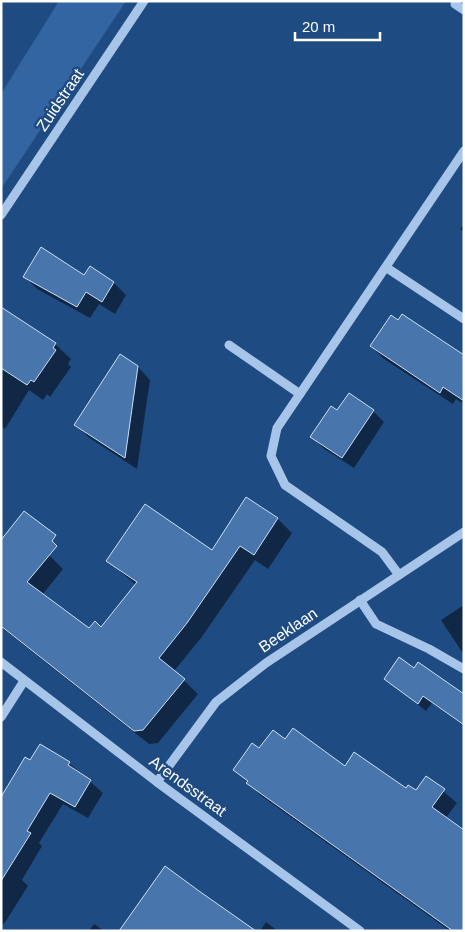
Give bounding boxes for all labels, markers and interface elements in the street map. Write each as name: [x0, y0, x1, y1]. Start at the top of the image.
scale bar: [295, 10, 380, 42]
text: 20 m: [302, 18, 335, 35]
street label: Zuidstraat: [33, 65, 87, 134]
street label: Beeklaan: [256, 604, 320, 656]
street label: Arendsstraat: [146, 752, 230, 820]

